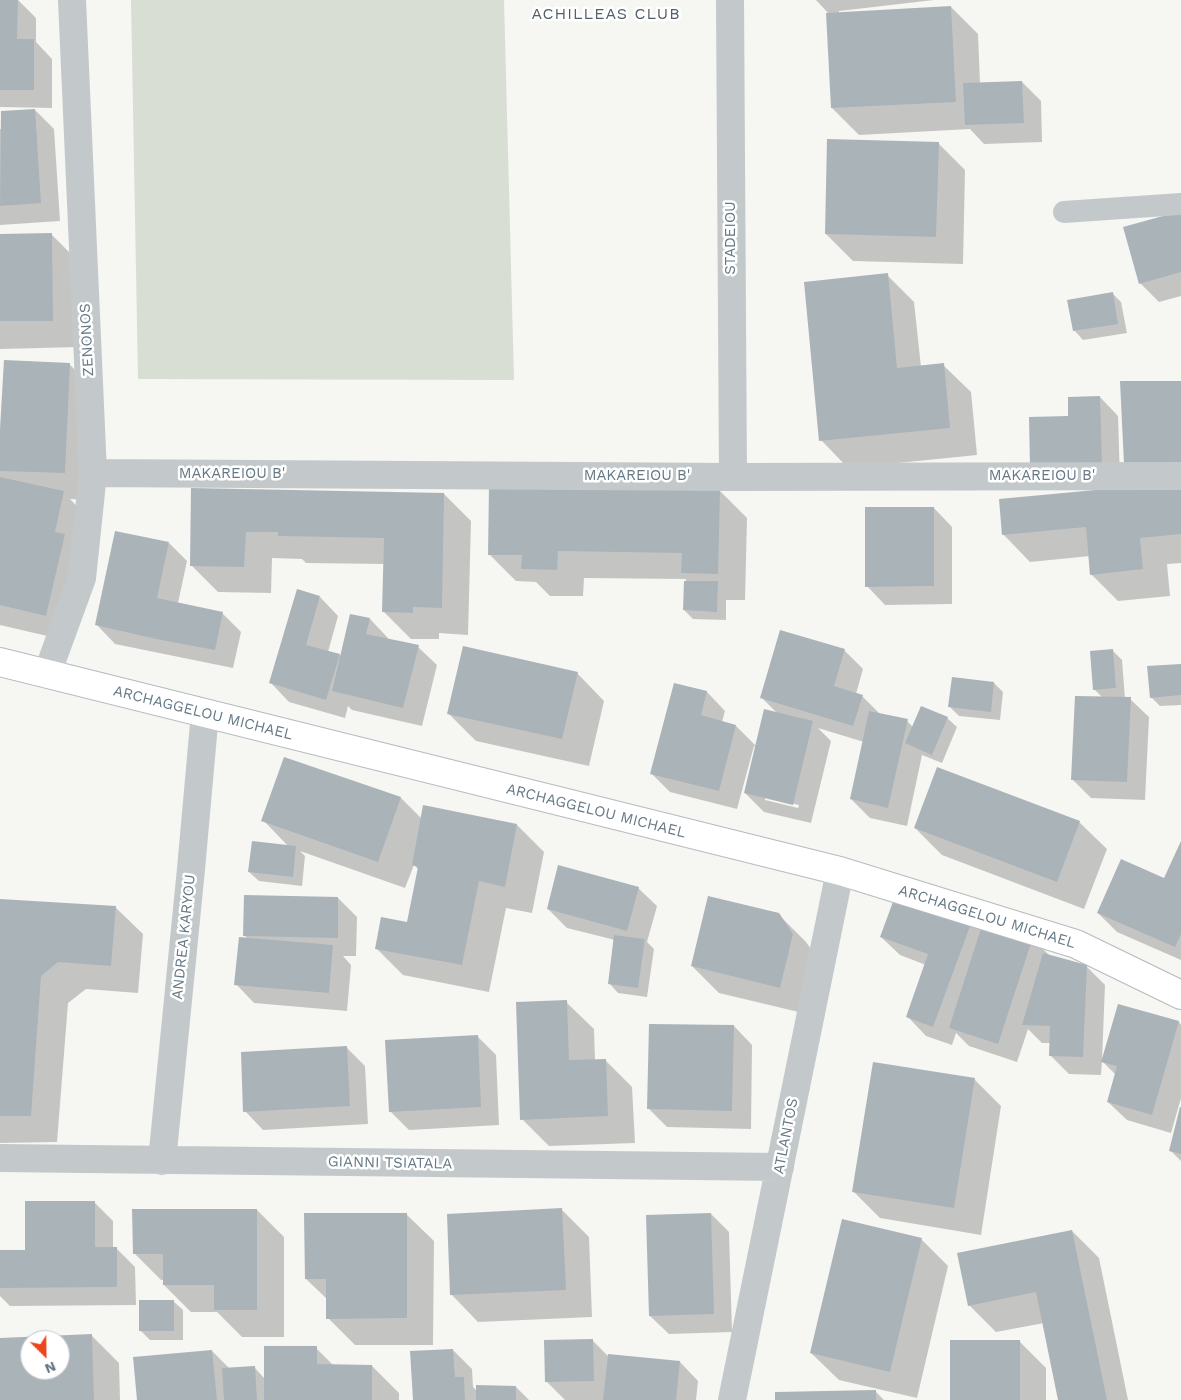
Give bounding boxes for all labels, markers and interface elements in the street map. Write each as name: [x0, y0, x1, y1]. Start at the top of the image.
district label: ACHILLEAS CLUB: [530, 4, 682, 24]
street label: STADEIOU: [722, 201, 740, 275]
street label: ZENONOS: [76, 303, 98, 377]
street label: MAKAREIOU B': [179, 465, 285, 483]
street label: MAKAREIOU B': [584, 467, 690, 485]
street label: MAKAREIOU B': [989, 467, 1095, 485]
street label: ARCHAGGELOU MICHAEL: [111, 682, 295, 744]
street label: ARCHAGGELOU MICHAEL: [504, 780, 688, 842]
street label: ANDREA KARYOU: [168, 874, 200, 1000]
street label: ARCHAGGELOU MICHAEL: [896, 881, 1078, 953]
street label: ATLANTOS: [770, 1096, 802, 1176]
street label: GIANNI TSIATALA: [328, 1153, 452, 1173]
north arrow: [20, 1330, 70, 1380]
text: N: [43, 1358, 58, 1377]

